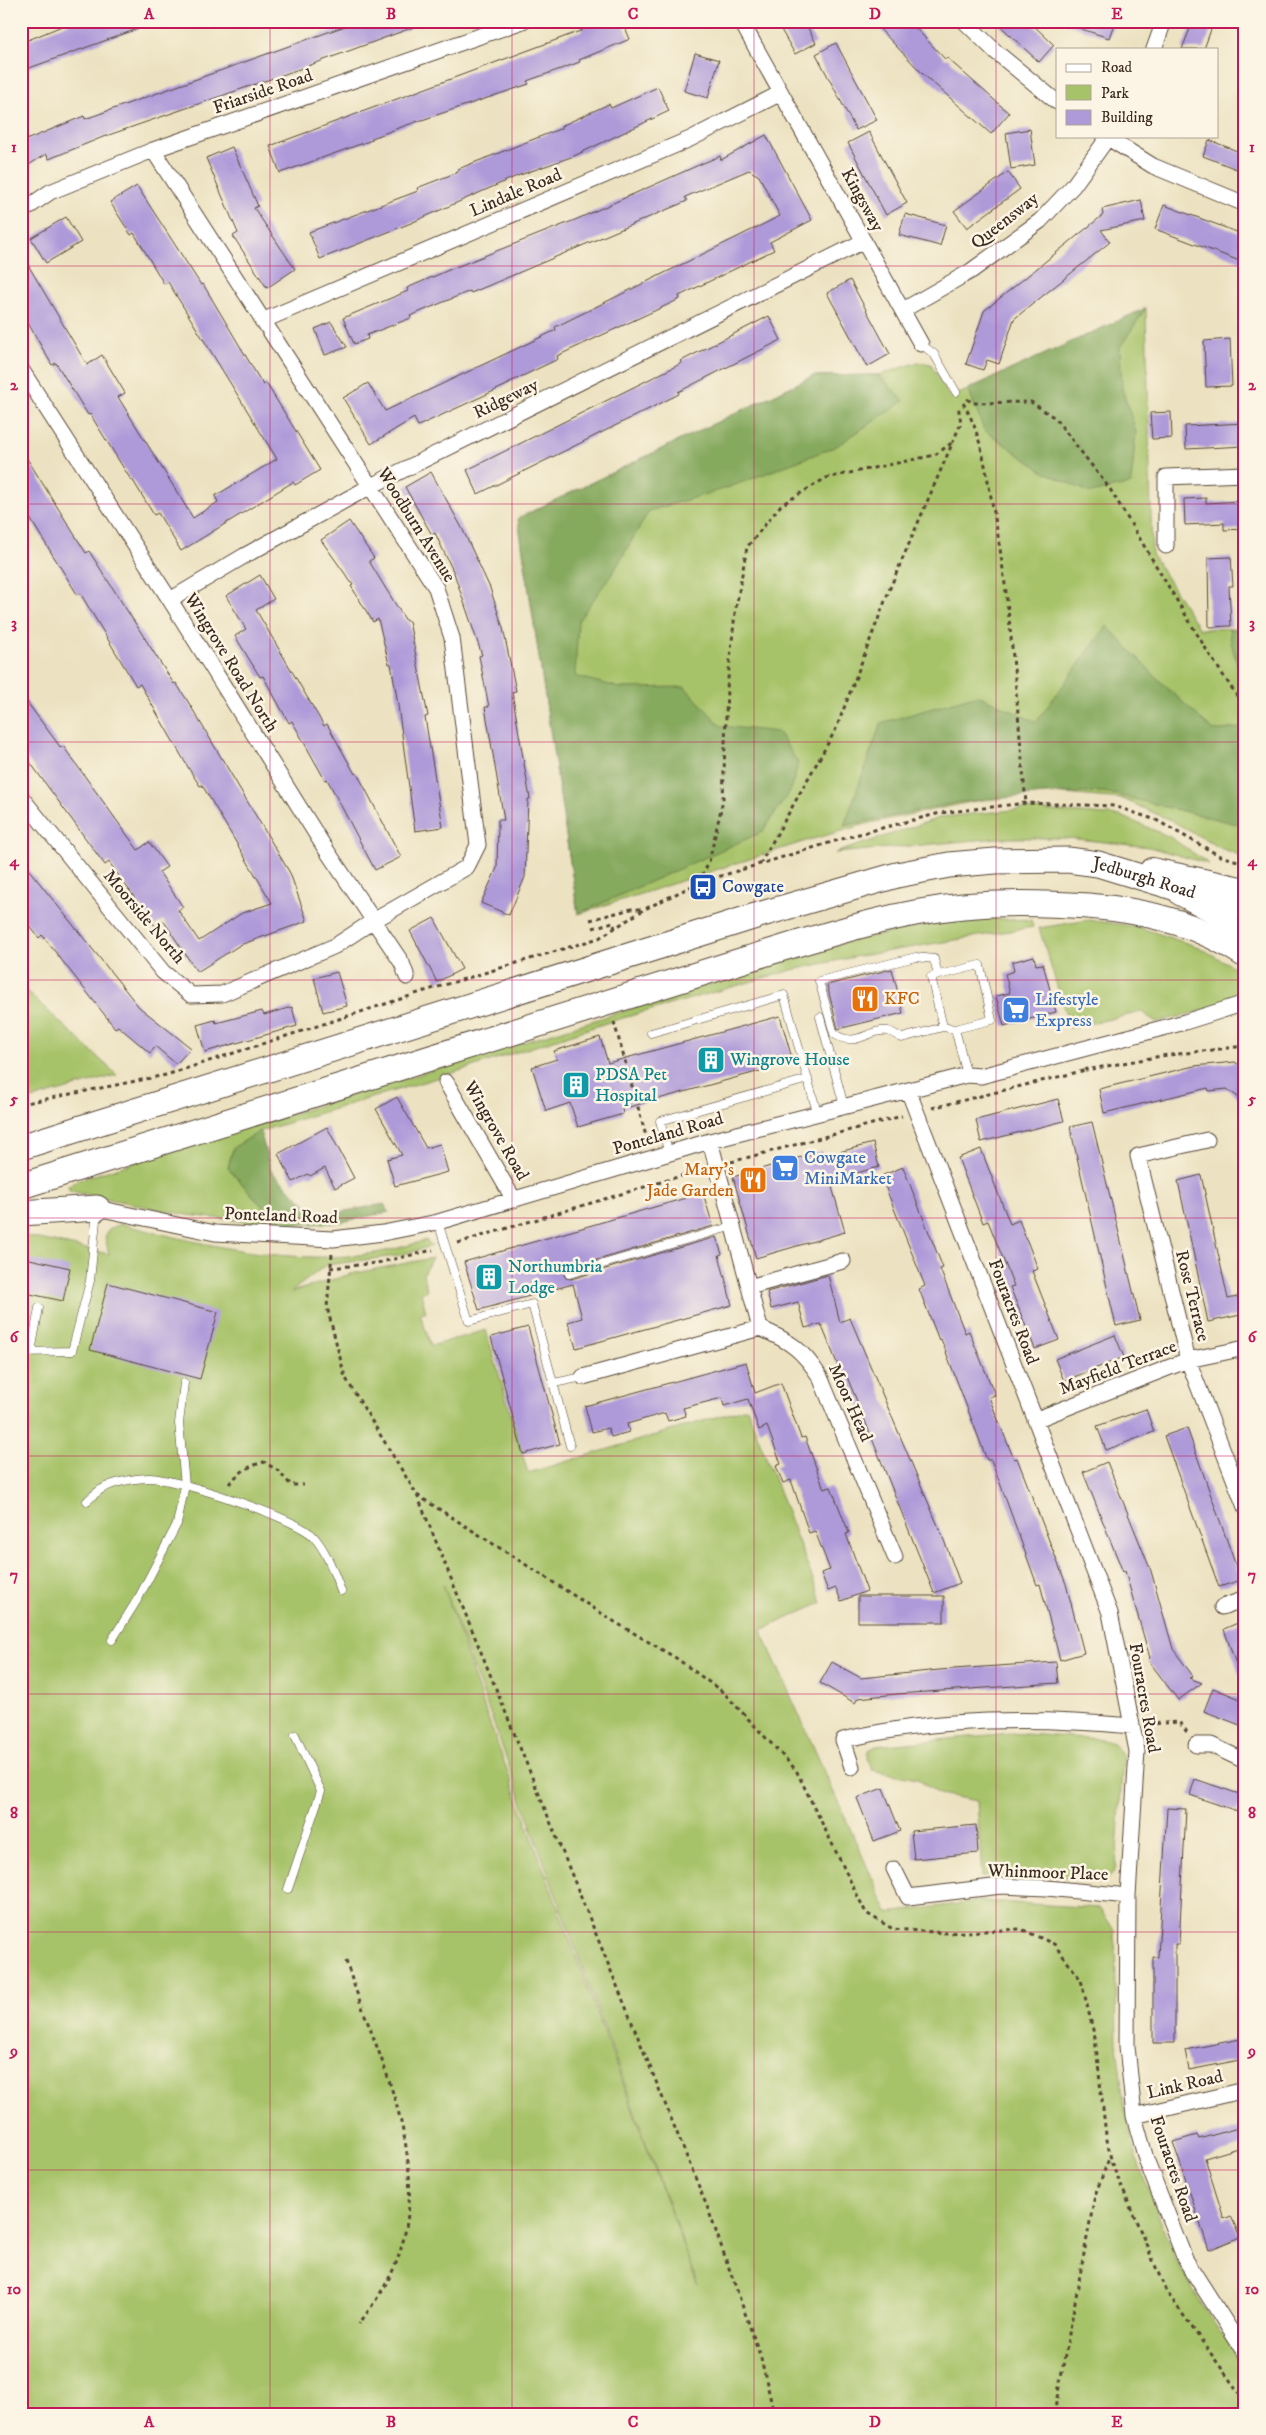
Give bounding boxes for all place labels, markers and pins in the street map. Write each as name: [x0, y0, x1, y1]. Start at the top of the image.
bus stop icon: Cowgate: [688, 872, 718, 902]
place label: Cowgate: [722, 876, 784, 898]
restaurant icon: KFC: [850, 984, 880, 1014]
place label: KFC: [884, 988, 920, 1010]
place label: Lifestyle Express: [1035, 989, 1099, 1032]
supermarket icon: Lifestyle Express: [1001, 995, 1031, 1025]
building icon: Wingrove House: [696, 1045, 726, 1075]
place label: Wingrove House: [729, 1049, 850, 1071]
place label: PDSA Pet Hospital: [595, 1064, 667, 1107]
building icon: PDSA Pet Hospital: [561, 1070, 591, 1100]
place label: Cowgate MiniMarket: [804, 1147, 892, 1190]
supermarket icon: Cowgate MiniMarket: [770, 1153, 800, 1183]
place label: Mary’s Jade Garden: [645, 1159, 735, 1202]
restaurant icon: Mary’s Jade Garden: [738, 1165, 768, 1195]
place label: Northumbria Lodge: [508, 1256, 603, 1299]
building icon: Northumbria Lodge: [474, 1262, 504, 1292]

